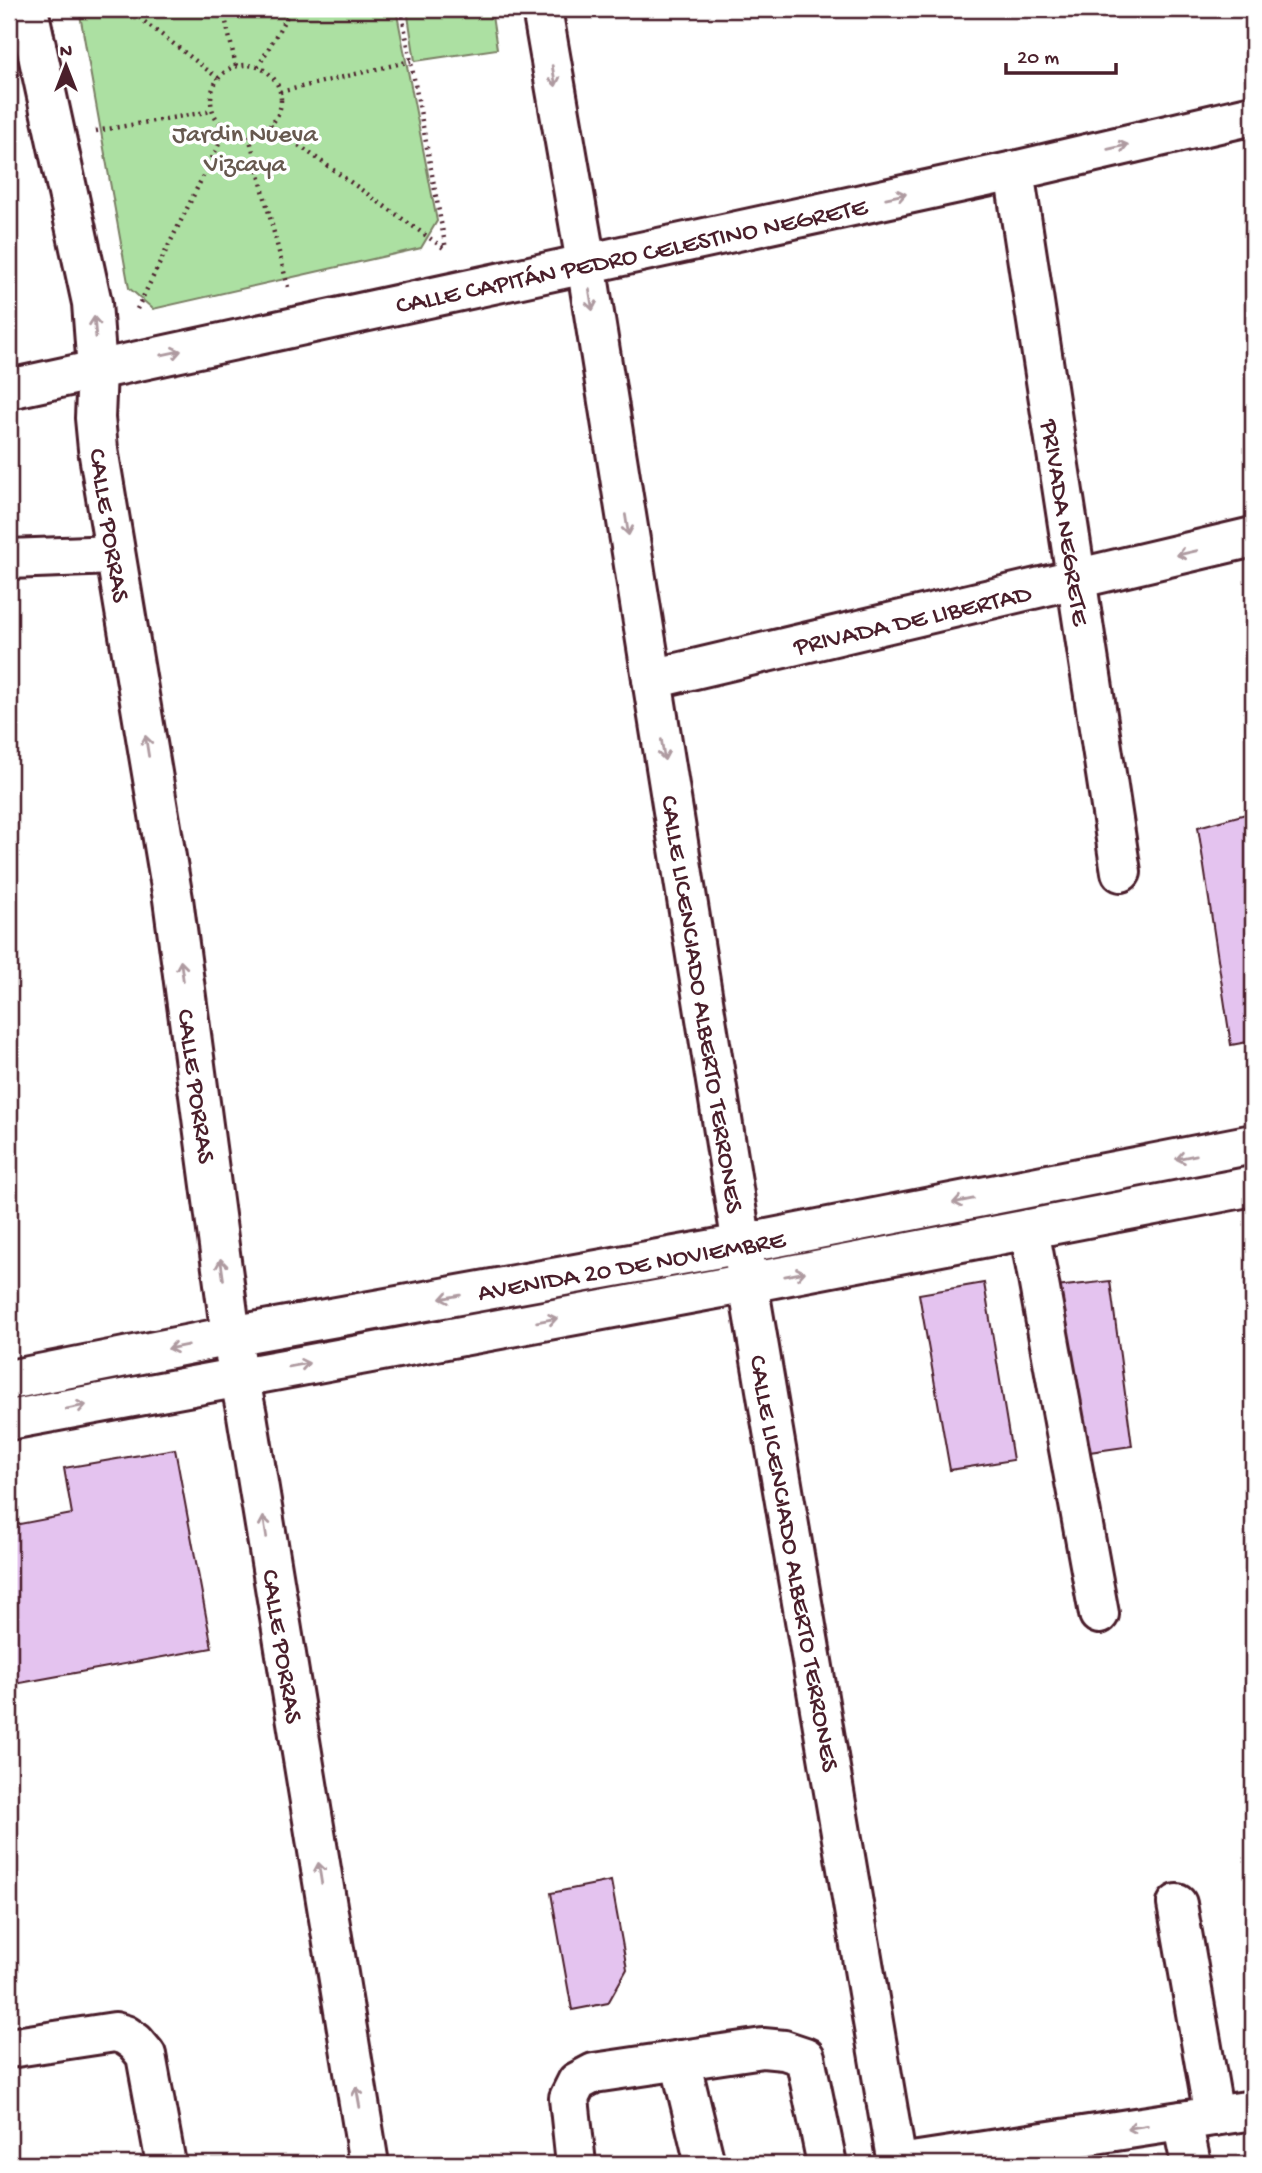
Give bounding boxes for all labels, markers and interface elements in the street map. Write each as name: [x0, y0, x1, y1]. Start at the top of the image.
north arrow: [32, 32, 102, 102]
scale bar: [1006, 32, 1117, 76]
text: N: [60, 41, 72, 64]
text: 20 m: [1017, 47, 1059, 72]
one-way arrow: [548, 64, 561, 87]
park label: Jardin Nueva Vizcaya: [172, 121, 319, 182]
one-way arrow: [1106, 139, 1129, 153]
one-way arrow: [884, 189, 907, 203]
street label: CALLE CAPITÁN PEDRO CELESTINO NEGRETE: [393, 193, 871, 324]
one-way arrow: [585, 288, 598, 311]
one-way arrow: [88, 316, 101, 338]
one-way arrow: [159, 346, 182, 360]
street label: PRIVADA NEGRETE: [1031, 417, 1094, 629]
street label: CALLE PORRAS: [79, 447, 134, 606]
one-way arrow: [621, 513, 634, 536]
one-way arrow: [1176, 547, 1199, 560]
street label: PRIVADA DE LIBERTAD: [790, 580, 1035, 665]
one-way arrow: [140, 735, 153, 758]
one-way arrow: [657, 738, 670, 761]
street label: CALLE LICENCIADO ALBERTO TERRONES: [651, 794, 748, 1217]
one-way arrow: [175, 960, 188, 982]
street label: CALLE PORRAS: [167, 1007, 220, 1167]
one-way arrow: [1175, 1151, 1198, 1165]
one-way arrow: [952, 1194, 975, 1208]
street label: AVENIDA 20 DE NOVIEMBRE: [476, 1226, 789, 1311]
one-way arrow: [216, 1258, 229, 1281]
one-way arrow: [783, 1267, 806, 1280]
one-way arrow: [439, 1291, 462, 1304]
one-way arrow: [535, 1312, 558, 1326]
one-way arrow: [167, 1340, 190, 1354]
street label: CALLE LICENCIADO ALBERTO TERRONES: [740, 1353, 844, 1775]
one-way arrow: [287, 1358, 310, 1371]
one-way arrow: [64, 1400, 87, 1413]
one-way arrow: [258, 1516, 271, 1539]
street label: CALLE PORRAS: [252, 1568, 307, 1727]
one-way arrow: [313, 1862, 326, 1885]
one-way arrow: [351, 2086, 364, 2109]
one-way arrow: [1126, 2121, 1149, 2134]

